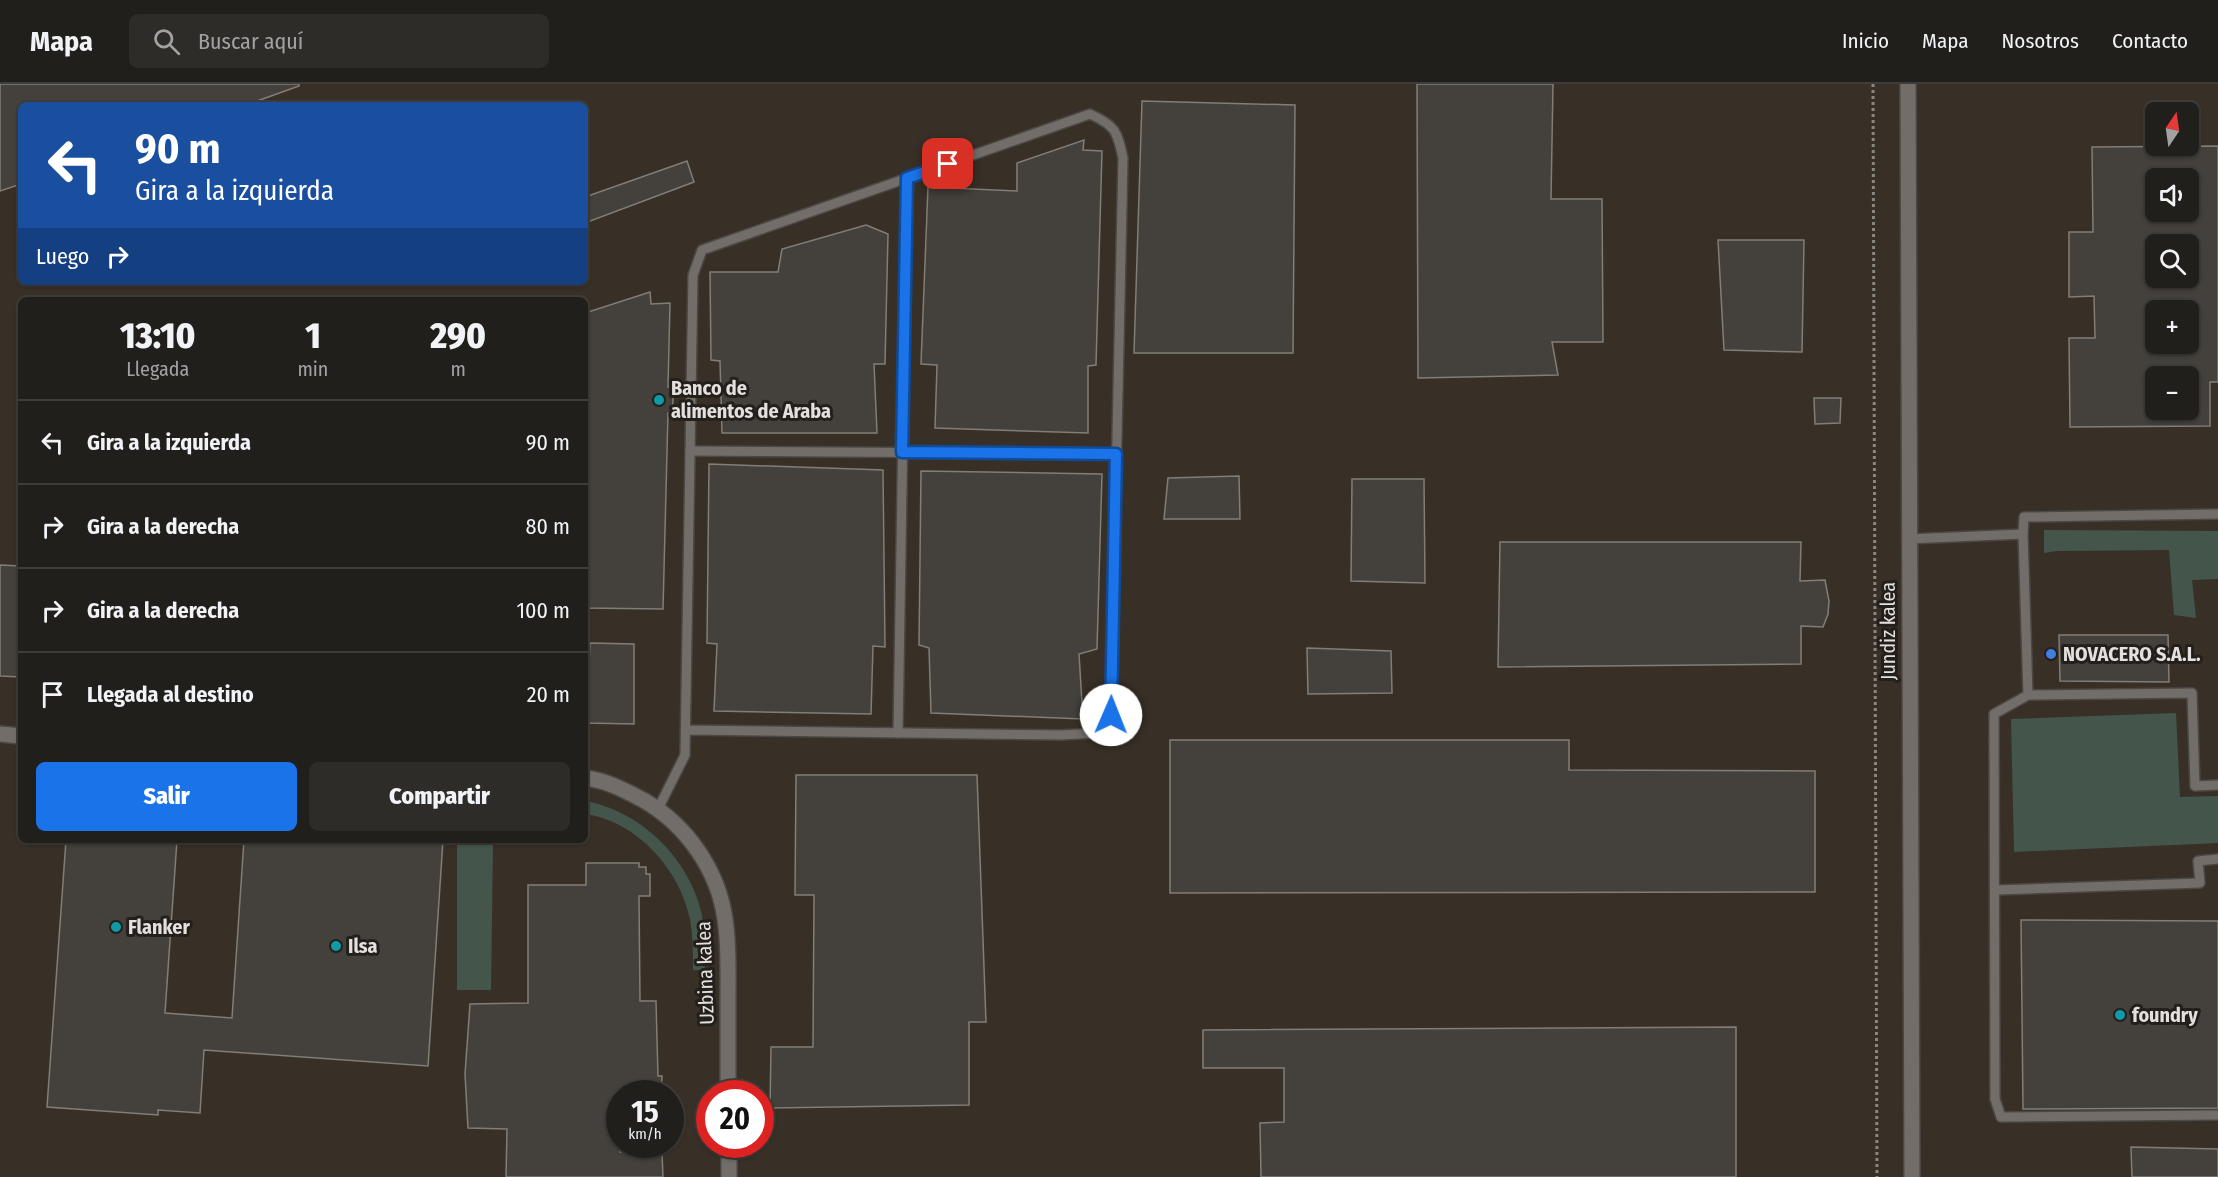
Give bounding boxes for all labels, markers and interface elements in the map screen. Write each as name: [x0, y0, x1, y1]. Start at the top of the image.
search box: [129, 14, 549, 68]
text: Mapa: [30, 25, 93, 58]
icon: search: [150, 25, 183, 58]
text: Buscar aquí: [198, 28, 303, 55]
text: Inicio: [1842, 28, 1889, 54]
text: Mapa: [1922, 28, 1969, 54]
text: Nosotros: [2002, 28, 2079, 54]
text: Contacto: [2112, 28, 2188, 54]
north arrow: [2145, 102, 2199, 156]
map controls: [2145, 102, 2199, 420]
text: 90 m: [135, 124, 220, 174]
icon: left: [36, 126, 114, 204]
pin: [922, 138, 973, 189]
icon: arrive: [931, 147, 964, 180]
button: sound: [2145, 168, 2199, 222]
text: Gira a la izquierda: [135, 175, 334, 207]
button: search: [2145, 234, 2199, 288]
icon: right: [101, 240, 134, 273]
text: Luego: [36, 243, 89, 270]
button: +: [2145, 300, 2199, 354]
text: 13:10: [120, 314, 196, 358]
text: 1: [305, 314, 321, 358]
text: 290: [430, 314, 486, 358]
text: Llegada: [126, 357, 189, 381]
text: min: [297, 357, 328, 381]
text: m: [451, 357, 466, 381]
button: −: [2145, 366, 2199, 420]
place label: Banco de alimentos de Araba: [671, 376, 831, 423]
marker: Banco de alimentos de Araba: [652, 393, 666, 407]
icon: left: [36, 426, 69, 459]
text: Gira a la izquierda: [87, 429, 251, 456]
text: 90 m: [526, 429, 570, 456]
icon: right: [36, 510, 69, 543]
text: Gira a la derecha: [87, 513, 239, 540]
text: 80 m: [525, 513, 570, 540]
street label: Jundiz kalea: [1876, 582, 1900, 680]
icon: right: [36, 594, 69, 627]
text: Gira a la derecha: [87, 597, 239, 624]
text: 100 m: [516, 597, 570, 624]
place label: NOVACERO S.A.L.: [2063, 642, 2201, 666]
marker: NOVACERO S.A.L.: [2044, 647, 2058, 661]
icon: arrive: [36, 678, 69, 711]
text: Llegada al destino: [87, 681, 254, 708]
text: 20 m: [527, 681, 570, 708]
position arrow: [1079, 683, 1143, 747]
button: Salir: [36, 762, 297, 831]
button: Compartir: [309, 762, 570, 831]
place label: Flanker: [128, 915, 190, 939]
marker: Flanker: [109, 920, 123, 934]
street label: Uzbina kalea: [691, 921, 719, 1025]
place label: Ilsa: [348, 934, 377, 958]
marker: Ilsa: [329, 939, 343, 953]
place label: foundry: [2132, 1003, 2198, 1027]
marker: foundry: [2113, 1008, 2127, 1022]
speed limit sign: 20: [696, 1080, 774, 1158]
text: 15: [631, 1094, 659, 1130]
text: km/h: [628, 1125, 662, 1143]

